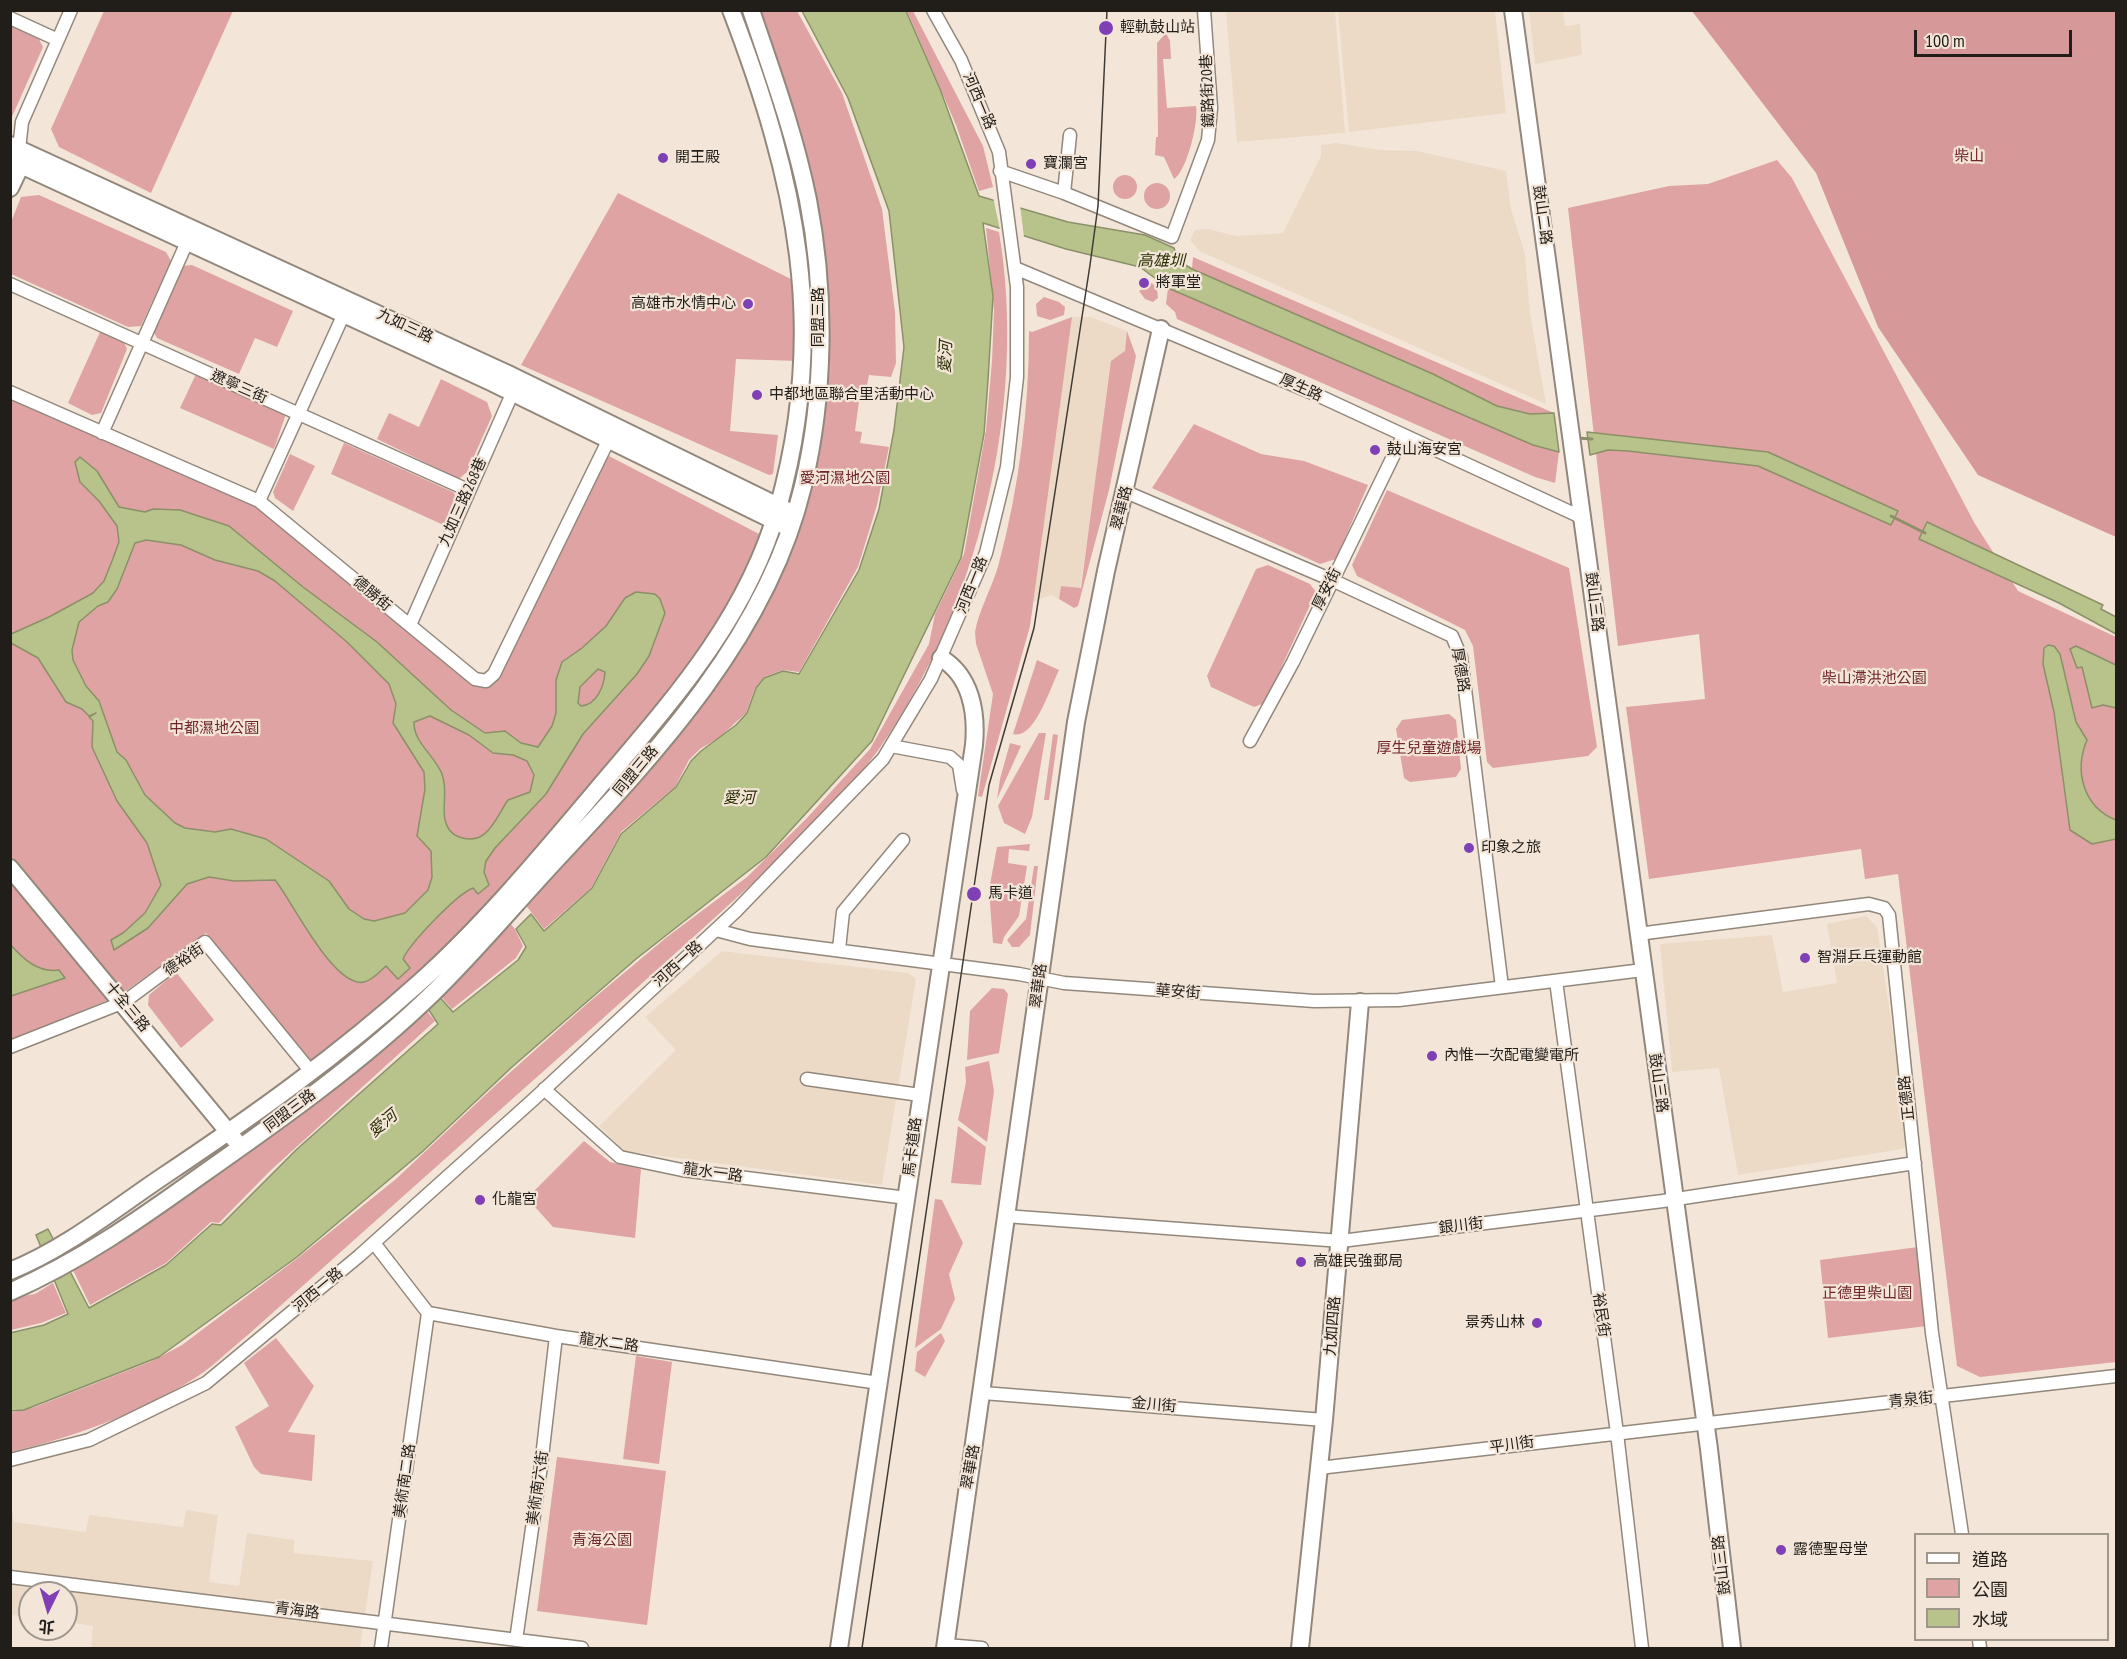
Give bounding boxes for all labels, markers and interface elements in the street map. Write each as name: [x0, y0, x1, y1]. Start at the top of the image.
scale bar: [1917, 18, 2074, 56]
marker: 輕軌鼓山站: [1097, 19, 1115, 37]
place label: 輕軌鼓山站: [1120, 19, 1195, 37]
text: 100 m: [1925, 29, 1965, 52]
street label: 鐵路街20巷: [1198, 54, 1218, 128]
street label: 河西一路: [959, 70, 999, 132]
park label: 柴山: [1954, 148, 1984, 166]
place label: 開王殿: [675, 149, 720, 167]
marker: 開王殿: [656, 151, 670, 165]
place label: 寶瀾宮: [1043, 155, 1088, 173]
marker: 寶瀾宮: [1024, 157, 1038, 171]
street label: 鼓山二路: [1529, 184, 1555, 246]
water label: 高雄圳: [1137, 251, 1185, 271]
place label: 將軍堂: [1156, 274, 1201, 292]
marker: 將軍堂: [1137, 276, 1151, 290]
street label: 同盟三路: [810, 287, 828, 347]
place label: 高雄市水情中心: [631, 295, 736, 313]
marker: 高雄市水情中心: [741, 297, 755, 311]
street label: 九如三路: [374, 305, 436, 347]
water label: 愛河: [936, 341, 956, 373]
street label: 遼寧三街: [208, 367, 270, 407]
street label: 厚生路: [1277, 371, 1325, 405]
place label: 中都地區聯合里活動中心: [769, 386, 934, 404]
marker: 中都地區聯合里活動中心: [750, 388, 764, 402]
place label: 鼓山海安宮: [1387, 441, 1462, 459]
marker: 鼓山海安宮: [1368, 443, 1382, 457]
street label: 九如三路268巷: [435, 455, 491, 549]
park label: 愛河濕地公園: [800, 470, 890, 488]
street label: 翠華路: [1108, 484, 1136, 532]
street label: 河西一路: [952, 554, 992, 616]
street label: 厚安街: [1309, 565, 1345, 613]
street label: 鼓山三路: [1581, 571, 1607, 633]
street label: 德勝街: [349, 573, 395, 615]
street label: 厚德路: [1448, 646, 1472, 694]
park label: 柴山滯洪池公園: [1822, 670, 1926, 688]
park label: 中都濕地公園: [169, 720, 259, 738]
park label: 厚生兒童遊戲場: [1377, 740, 1481, 758]
street label: 同盟三路: [610, 742, 662, 800]
water label: 愛河: [723, 788, 755, 808]
place label: 印象之旅: [1481, 839, 1541, 857]
marker: 印象之旅: [1462, 841, 1476, 855]
marker: 馬卡道: [965, 885, 983, 903]
place label: 馬卡道: [988, 885, 1033, 903]
street label: 河西一路: [650, 937, 706, 991]
street label: 德裕街: [160, 940, 208, 980]
place label: 智淵乒乓運動館: [1817, 949, 1922, 967]
marker: 智淵乒乓運動館: [1798, 951, 1812, 965]
street label: 翠華路: [1027, 963, 1051, 1009]
street label: 十全三路: [101, 978, 153, 1036]
street label: 華安街: [1155, 981, 1201, 1003]
place label: 內惟一次配電變電所: [1444, 1047, 1579, 1065]
marker: 內惟一次配電變電所: [1425, 1049, 1439, 1063]
street label: 鼓山三路: [1645, 1052, 1671, 1114]
street label: 正德路: [1896, 1075, 1918, 1121]
street label: 同盟三路: [261, 1086, 319, 1136]
water label: 愛河: [365, 1106, 401, 1142]
street label: 馬卡道路: [900, 1116, 926, 1178]
street label: 龍水一路: [682, 1160, 744, 1186]
place label: 化龍宮: [492, 1191, 537, 1209]
marker: 化龍宮: [473, 1193, 487, 1207]
street label: 銀川街: [1438, 1214, 1484, 1238]
place label: 高雄民強郵局: [1313, 1253, 1403, 1271]
marker: 高雄民強郵局: [1294, 1255, 1308, 1269]
street label: 河西一路: [289, 1264, 347, 1316]
park label: 正德里柴山園: [1822, 1285, 1912, 1303]
street label: 裕民街: [1589, 1291, 1613, 1339]
street label: 九如四路: [1321, 1295, 1345, 1357]
place label: 景秀山林: [1465, 1314, 1525, 1332]
marker: 景秀山林: [1530, 1316, 1544, 1330]
street label: 龍水二路: [578, 1330, 640, 1356]
street label: 青泉街: [1888, 1389, 1934, 1411]
street label: 金川街: [1131, 1394, 1177, 1416]
street label: 平川街: [1488, 1433, 1536, 1457]
street label: 美術南二路: [391, 1443, 419, 1519]
street label: 翠華路: [958, 1443, 984, 1491]
street label: 美術南六街: [524, 1450, 552, 1526]
park label: 青海公園: [572, 1532, 632, 1550]
legend: [1914, 1533, 2109, 1641]
street label: 鼓山三路: [1709, 1534, 1735, 1596]
place label: 露德聖母堂: [1793, 1541, 1868, 1559]
marker: 露德聖母堂: [1774, 1543, 1788, 1557]
text: 道路: [1972, 1548, 2008, 1571]
text: 公園: [1972, 1578, 2008, 1601]
north arrow: [18, 1581, 78, 1641]
street label: 青海路: [274, 1599, 320, 1623]
text: 水域: [1972, 1608, 2008, 1631]
text: 北: [38, 1616, 55, 1638]

